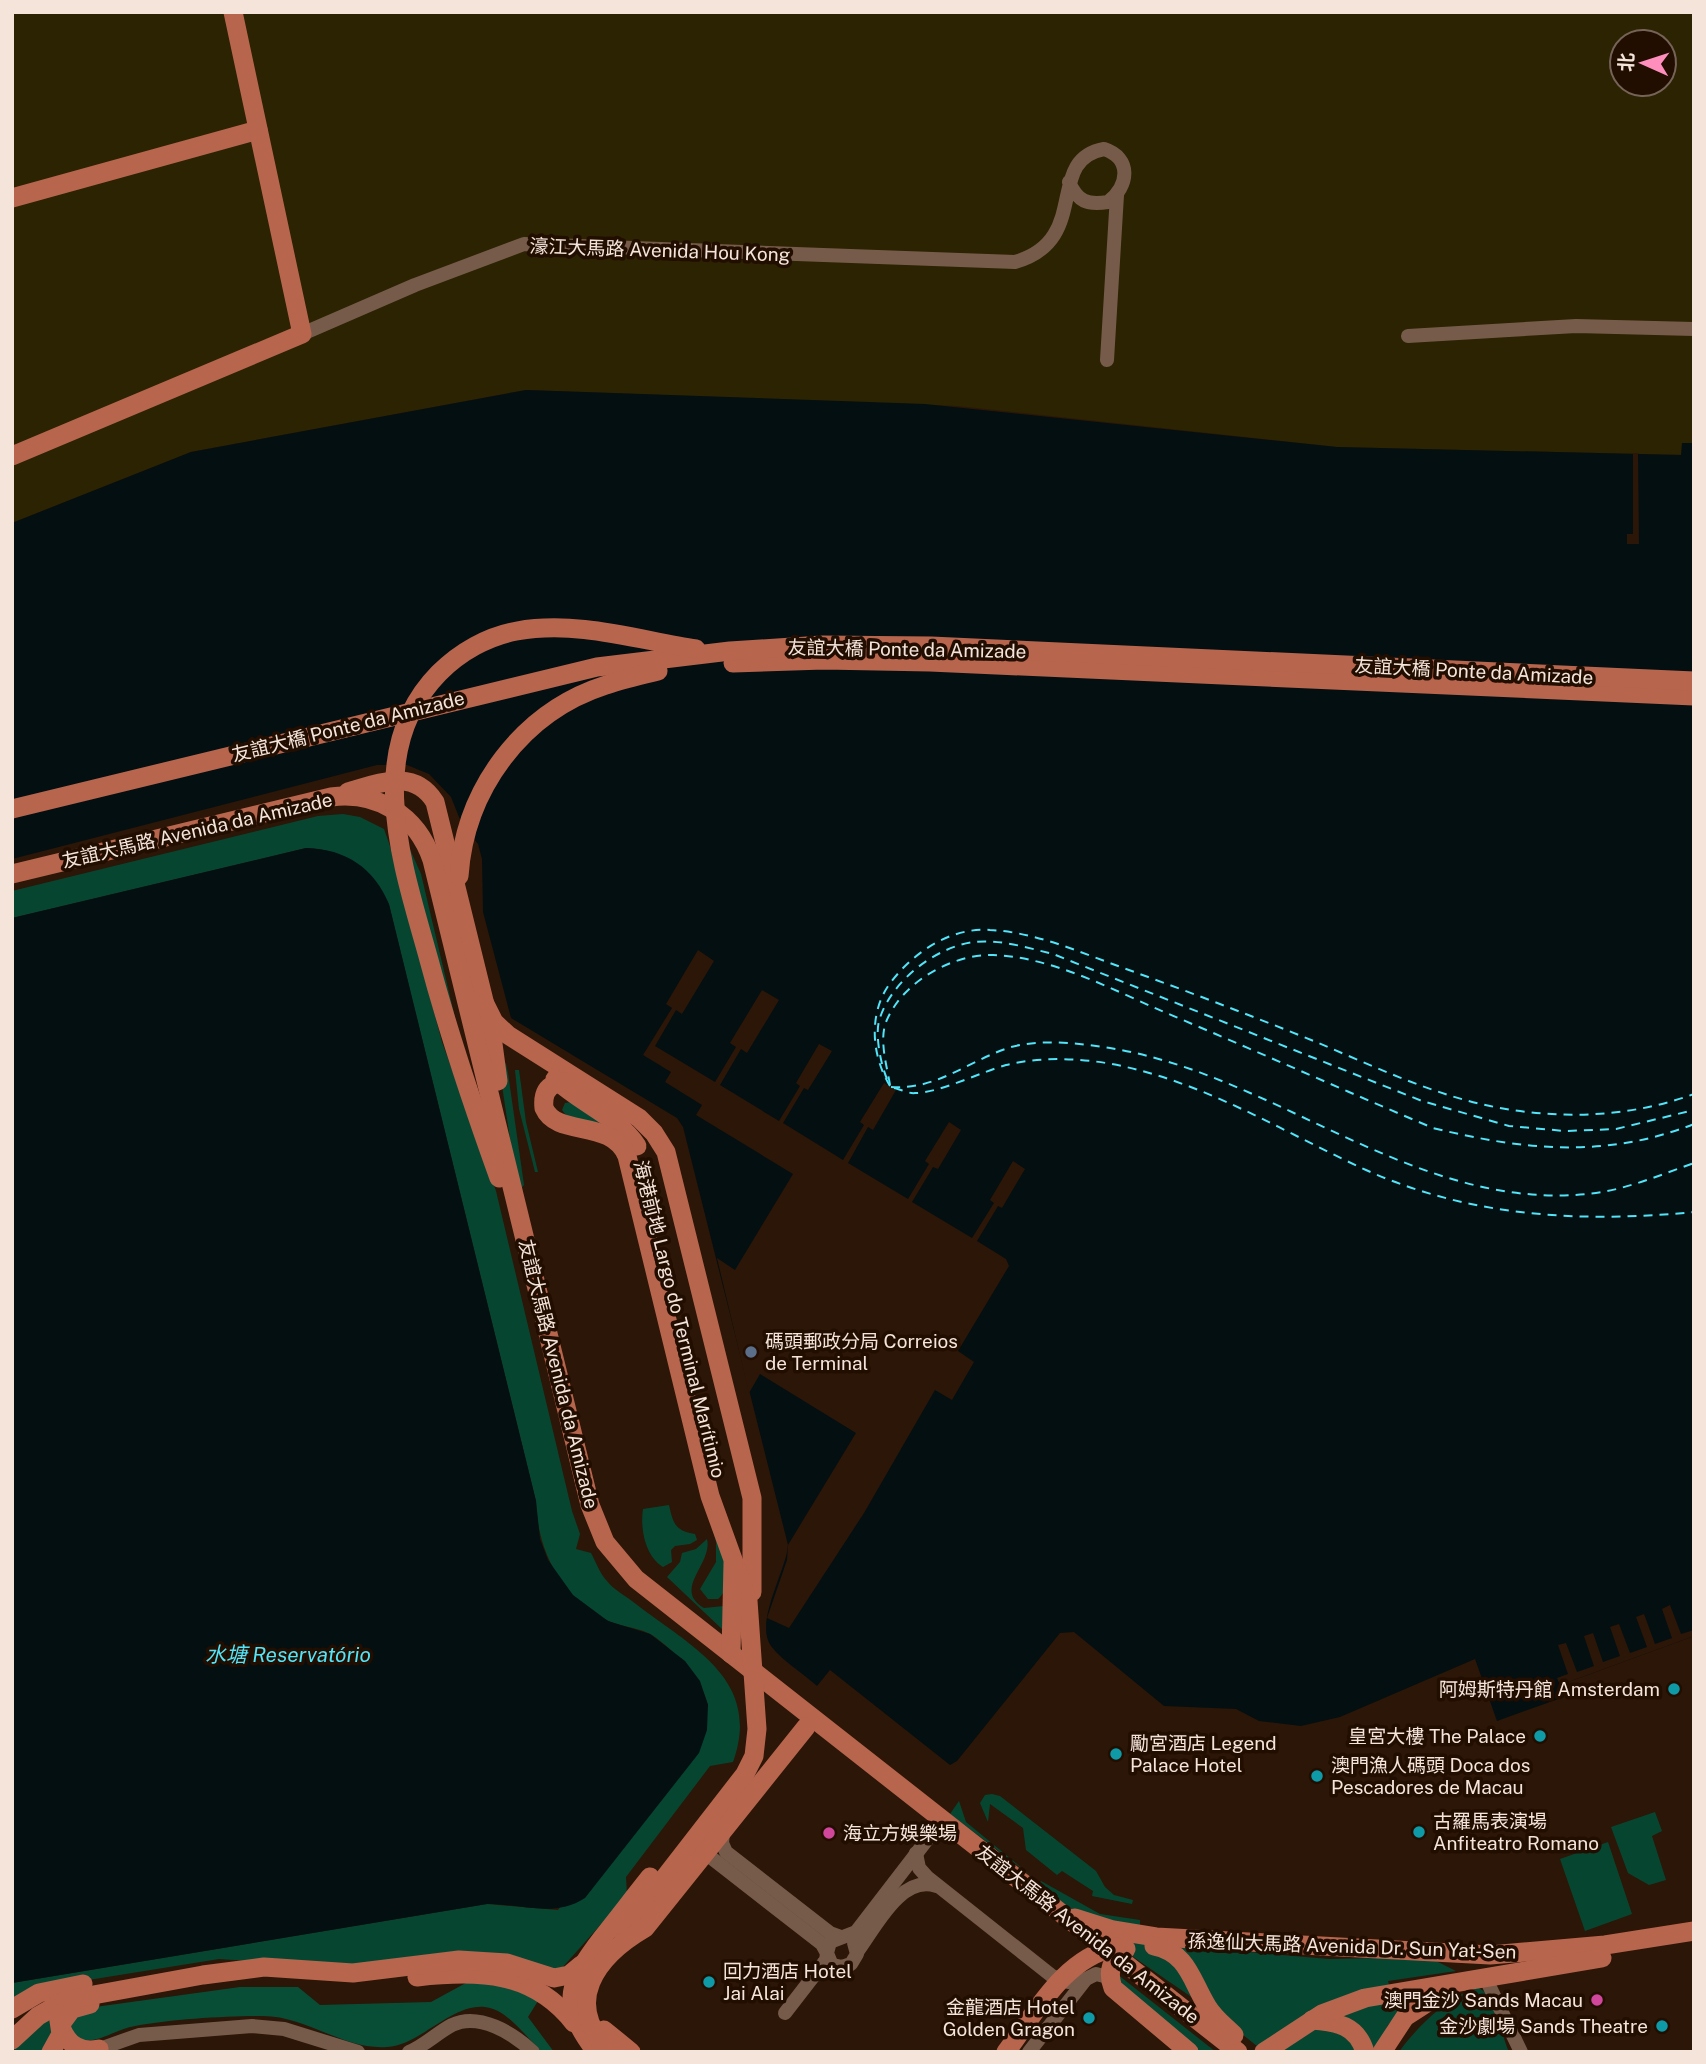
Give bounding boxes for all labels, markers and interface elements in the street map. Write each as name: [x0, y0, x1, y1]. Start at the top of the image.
north arrow: [1608, 28, 1678, 98]
text: 北: [1615, 52, 1638, 72]
street label: 濠江大馬路 Avenida Hou Kong: [529, 234, 791, 266]
street label: 友誼大橋 Ponte da Amizade: [787, 636, 1027, 662]
street label: 友誼大橋 Ponte da Amizade: [1354, 654, 1594, 688]
street label: 友誼大橋 Ponte da Amizade: [229, 686, 467, 766]
street label: 友誼大馬路 Avenida da Amizade: [60, 788, 334, 872]
street label: 海港前地 Largo do Terminal Marítimio: [630, 1158, 730, 1480]
street label: 友誼大馬路 Avenida da Amizade: [515, 1237, 603, 1511]
place label: 碼頭郵政分局 Correios de Terminal: [765, 1330, 958, 1374]
marker: 碼頭郵政分局 Correios de Terminal: [743, 1344, 759, 1360]
water label: 水塘 Reservatório: [205, 1642, 371, 1667]
place label: 阿姆斯特丹館 Amsterdam: [1439, 1678, 1660, 1700]
marker: 阿姆斯特丹館 Amsterdam: [1666, 1681, 1682, 1697]
place label: 皇宮大樓 The Palace: [1348, 1725, 1526, 1747]
marker: 皇宮大樓 The Palace: [1532, 1728, 1548, 1744]
place label: 勵宮酒店 Legend Palace Hotel: [1130, 1732, 1277, 1776]
marker: 勵宮酒店 Legend Palace Hotel: [1108, 1746, 1124, 1762]
place label: 澳門漁人碼頭 Doca dos Pescadores de Macau: [1331, 1754, 1530, 1798]
marker: 澳門漁人碼頭 Doca dos Pescadores de Macau: [1309, 1768, 1325, 1784]
place label: 古羅馬表演場 Anfiteatro Romano: [1433, 1810, 1599, 1854]
place label: 海立方娛樂場: [843, 1822, 957, 1844]
marker: 古羅馬表演場 Anfiteatro Romano: [1411, 1824, 1427, 1840]
marker: 海立方娛樂場: [821, 1825, 837, 1841]
street label: 友誼大馬路 Avenida da Amizade: [972, 1840, 1204, 2028]
street label: 孫逸仙大馬路 Avenida Dr. Sun Yat-Sen: [1187, 1929, 1517, 1963]
place label: 回力酒店 Hotel Jai Alai: [723, 1960, 852, 2004]
marker: 回力酒店 Hotel Jai Alai: [701, 1974, 717, 1990]
place label: 澳門金沙 Sands Macau: [1384, 1989, 1583, 2011]
marker: 澳門金沙 Sands Macau: [1589, 1992, 1605, 2008]
place label: 金龍酒店 Hotel Golden Gragon: [943, 1996, 1075, 2040]
marker: 金龍酒店 Hotel Golden Gragon: [1081, 2010, 1097, 2026]
place label: 金沙劇場 Sands Theatre: [1439, 2015, 1648, 2037]
marker: 金沙劇場 Sands Theatre: [1654, 2018, 1670, 2034]

